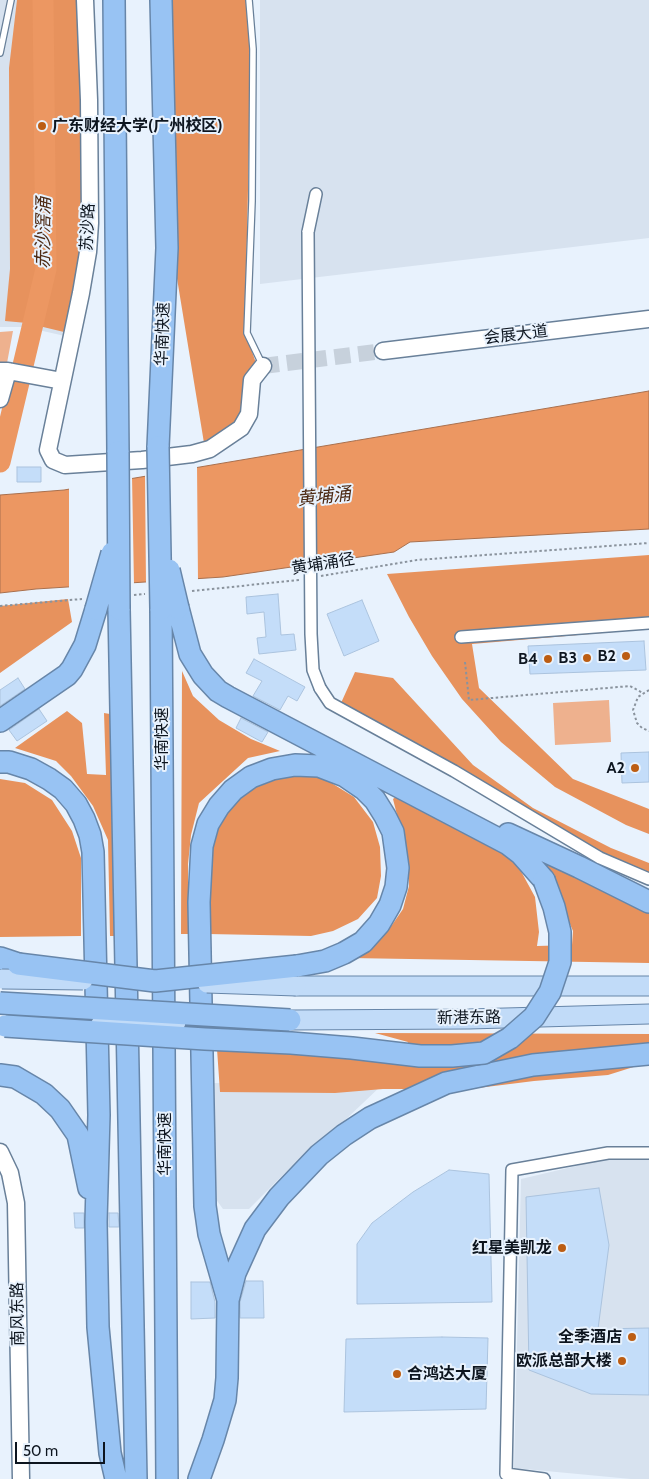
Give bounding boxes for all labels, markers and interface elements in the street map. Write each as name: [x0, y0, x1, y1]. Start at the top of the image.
place label: 广东财经大学(广州校区): [52, 116, 222, 136]
marker: 广东财经大学(广州校区): [36, 120, 48, 132]
water label: 赤沙滘涌: [33, 197, 55, 269]
street label: 苏沙路: [77, 203, 99, 251]
street label: 华南快速: [152, 302, 174, 366]
street label: 会展大道: [483, 322, 549, 348]
water label: 黄埔涌: [296, 483, 352, 511]
street label: 黄埔涌径: [290, 550, 356, 578]
place label: B2: [598, 646, 616, 666]
place label: B3: [558, 648, 577, 668]
place label: B4: [518, 649, 538, 669]
marker: B2: [620, 650, 632, 662]
marker: B3: [581, 652, 593, 664]
marker: B4: [542, 653, 554, 665]
street label: 华南快速: [152, 707, 172, 771]
place label: A2: [607, 758, 625, 778]
marker: A2: [629, 762, 641, 774]
street label: 新港东路: [437, 1008, 501, 1028]
street label: 华南快速: [155, 1112, 175, 1176]
place label: 红星美凯龙: [472, 1238, 552, 1258]
marker: 红星美凯龙: [556, 1242, 568, 1254]
street label: 南风东路: [8, 1282, 28, 1346]
place label: 全季酒店: [558, 1327, 622, 1347]
marker: 全季酒店: [626, 1331, 638, 1343]
place label: 欧派总部大楼: [516, 1351, 612, 1371]
marker: 欧派总部大楼: [616, 1355, 628, 1367]
place label: 合鸿达大厦: [407, 1364, 487, 1384]
marker: 合鸿达大厦: [391, 1368, 403, 1380]
scale bar: [18, 1432, 108, 1464]
text: 50 m: [23, 1442, 58, 1460]

